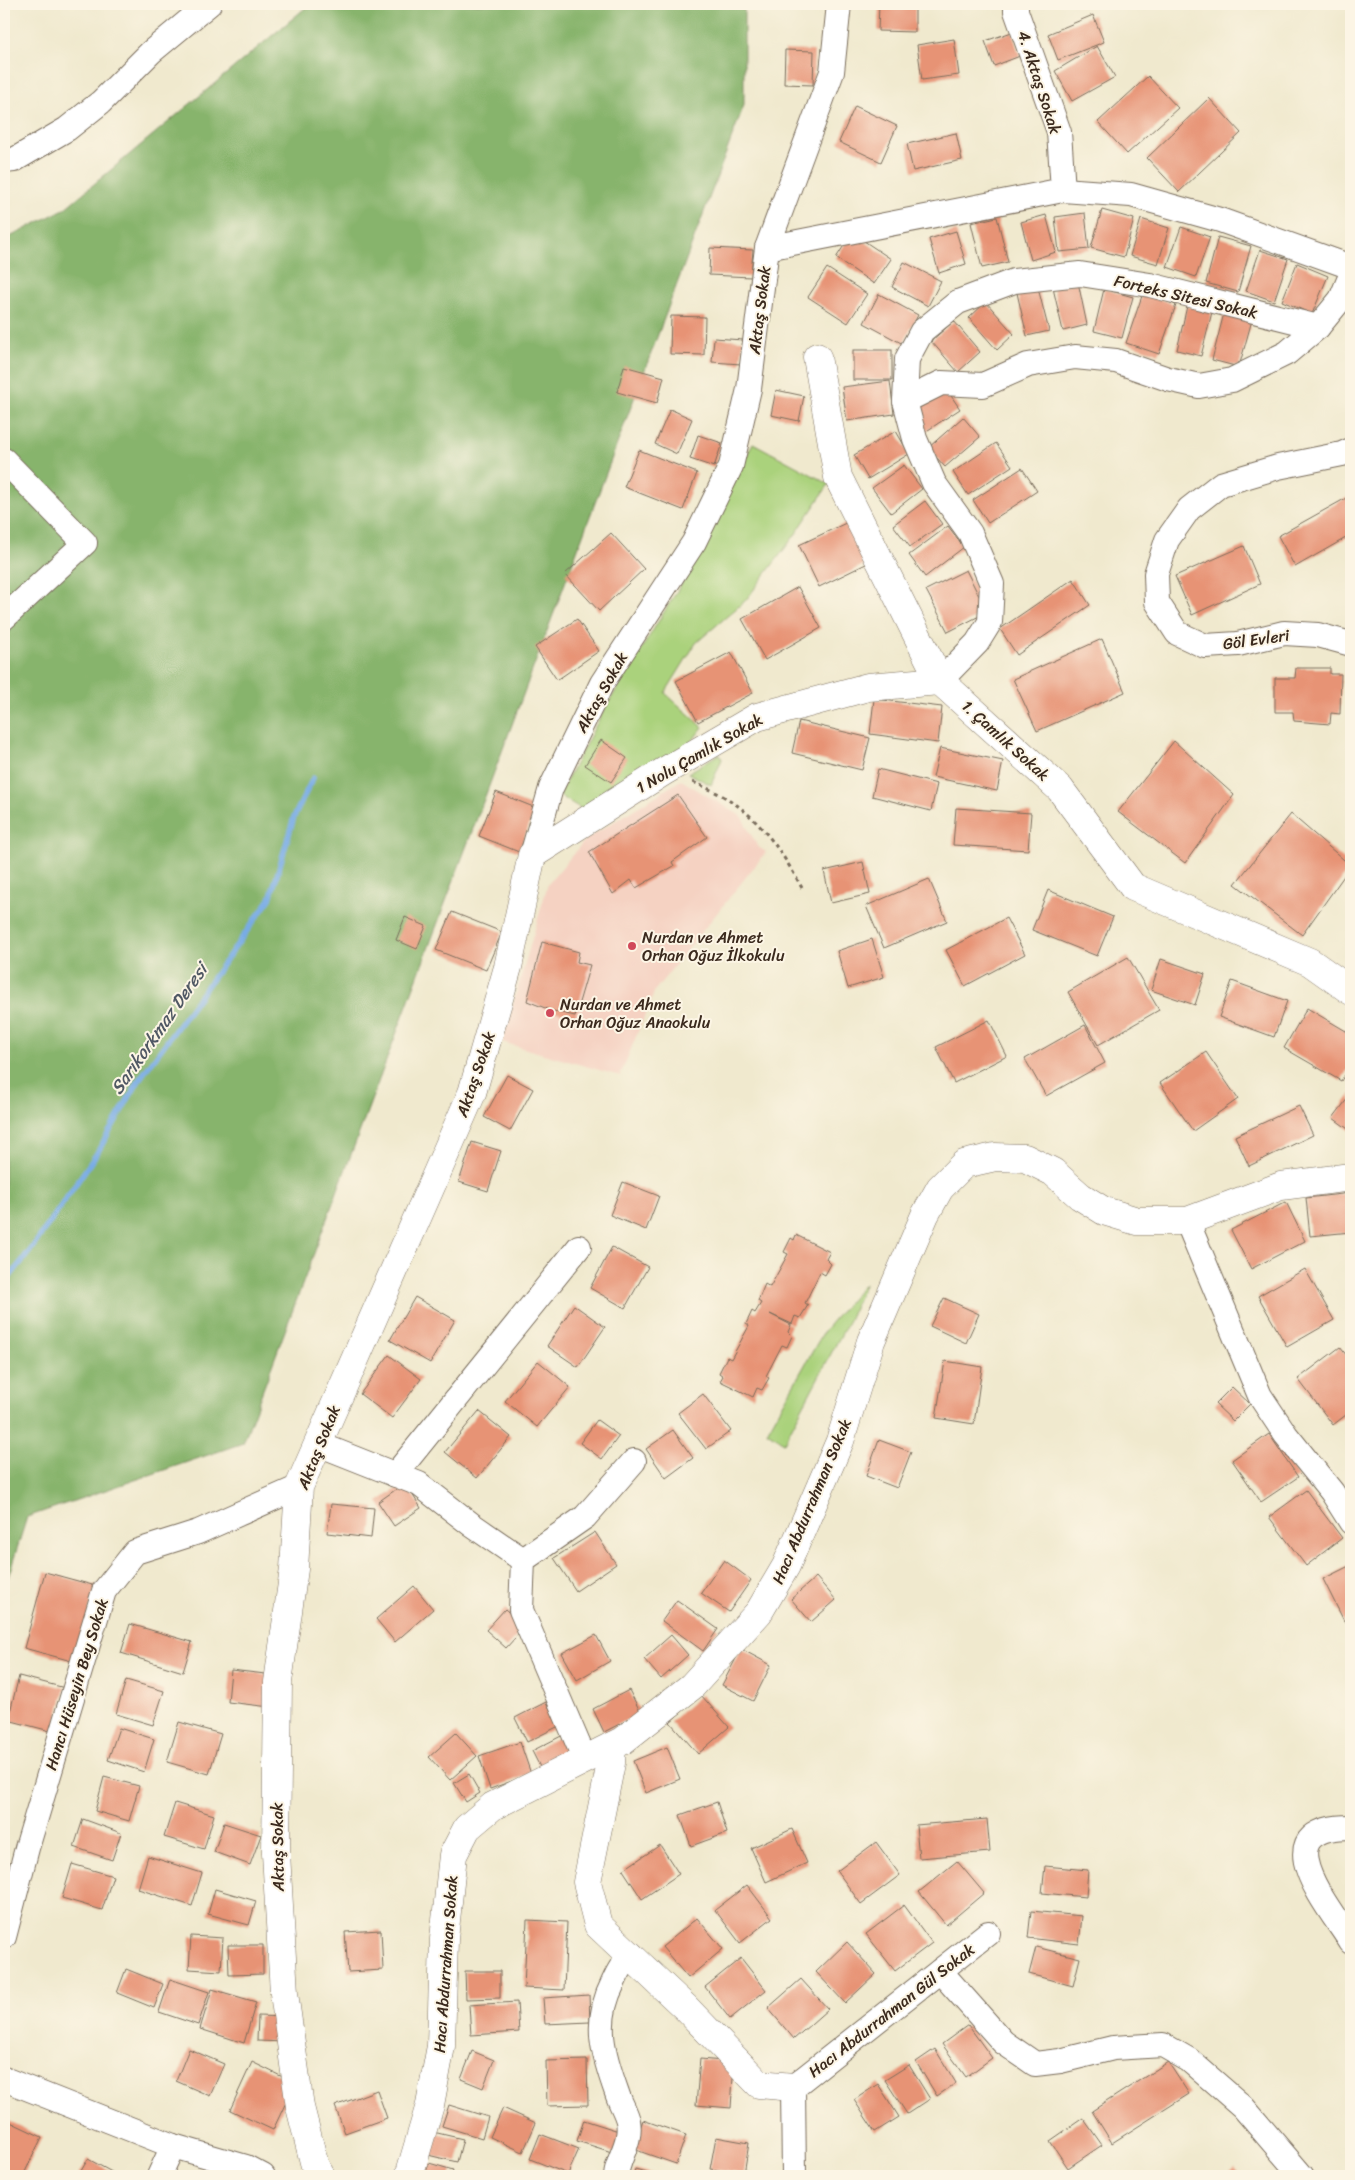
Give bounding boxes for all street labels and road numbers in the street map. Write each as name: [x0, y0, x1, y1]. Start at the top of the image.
street label: 4. Aktaş Sokak: [1009, 26, 1070, 138]
street label: Aktaş Sokak: [740, 264, 779, 357]
street label: Forteks Sitesi Sokak: [1111, 266, 1261, 327]
street label: Göl Evleri: [1221, 620, 1292, 659]
street label: Aktaş Sokak: [567, 646, 636, 739]
street label: 1. Çamlık Sokak: [955, 692, 1057, 788]
street label: 1 Nolu Çamlık Sokak: [630, 705, 768, 802]
street label: Aktaş Sokak: [447, 1027, 504, 1122]
street label: Aktaş Sokak: [288, 1400, 349, 1495]
street label: Hacı Abdurrahman Sokak: [763, 1414, 860, 1589]
street label: Hancı Hüseyin Bey Sokak: [36, 1594, 117, 1774]
street label: Aktaş Sokak: [262, 1802, 293, 1893]
street label: Hacı Abdurrahman Sokak: [425, 1874, 466, 2054]
street label: Hacı Abdurrahman Gül Sokak: [801, 1935, 982, 2085]

